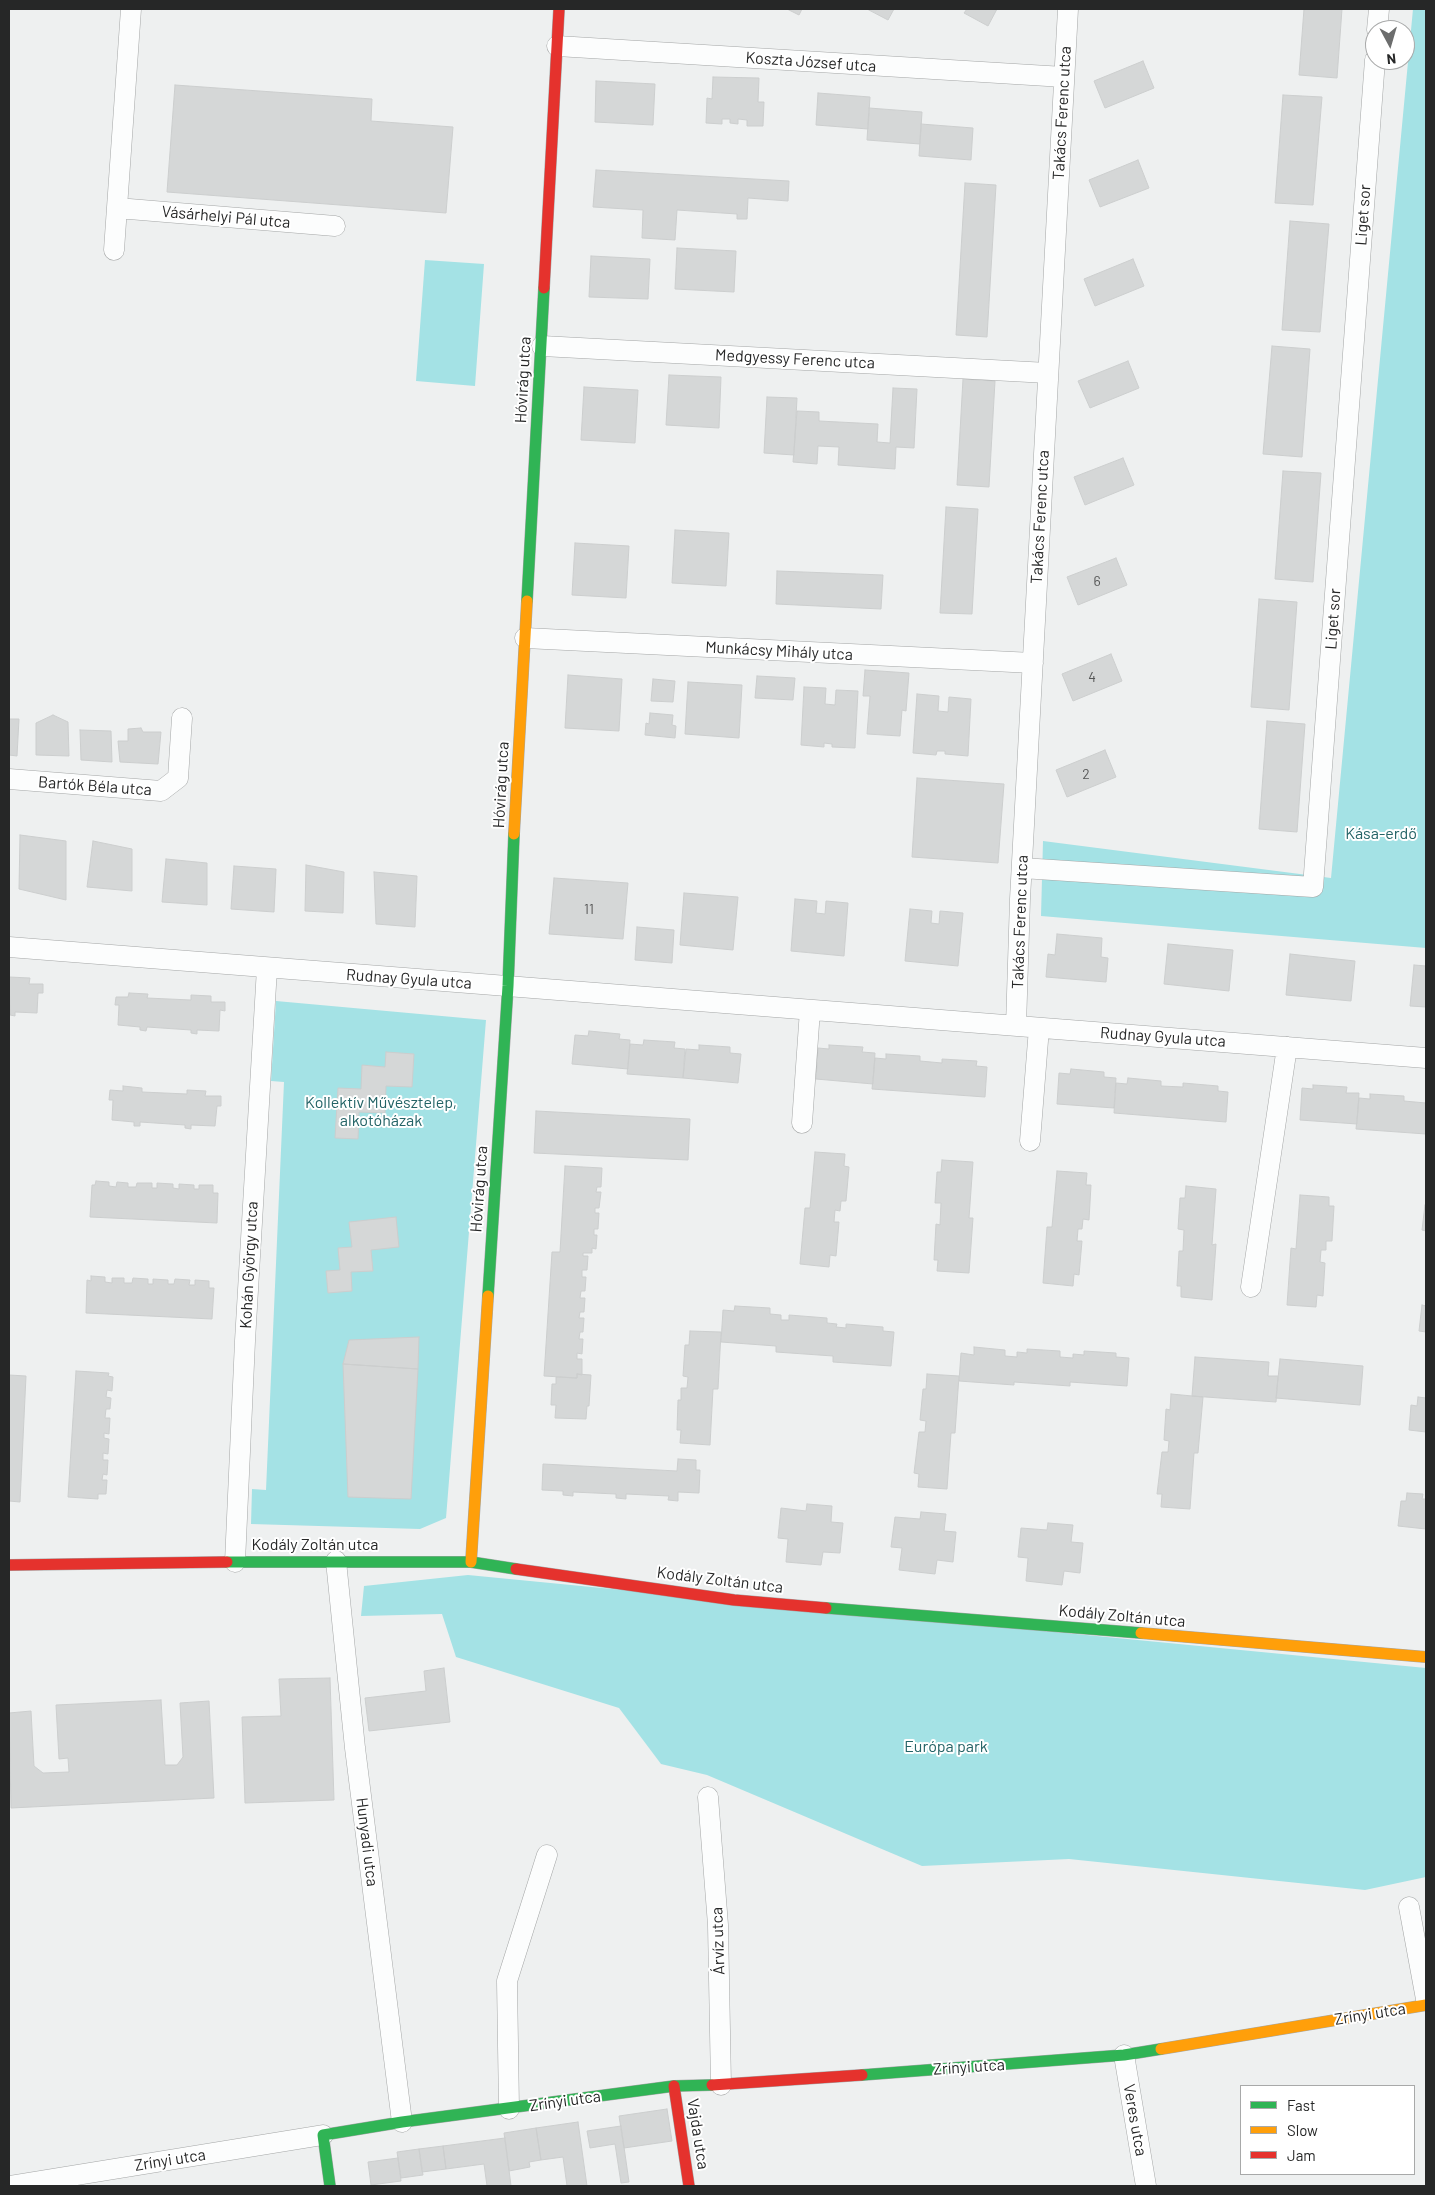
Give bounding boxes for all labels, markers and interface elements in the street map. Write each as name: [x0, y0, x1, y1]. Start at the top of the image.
north arrow: [1365, 20, 1415, 70]
street label: Takács Ferenc utca: [1049, 46, 1075, 180]
street label: Koszta József utca: [745, 48, 877, 76]
text: N: [1386, 50, 1397, 68]
street label: Liget sor: [1351, 184, 1375, 246]
street label: Vásárhelyi Pál utca: [161, 202, 291, 232]
street label: Hóvirág utca: [511, 336, 535, 424]
street label: Medgyessy Ferenc utca: [715, 345, 875, 373]
street label: Takács Ferenc utca: [1027, 450, 1053, 584]
house number: 6: [1093, 573, 1101, 589]
street label: Liget sor: [1321, 588, 1345, 650]
street label: Munkácsy Mihály utca: [705, 638, 853, 664]
house number: 4: [1088, 669, 1096, 685]
street label: Hóvirág utca: [489, 741, 513, 829]
house number: 2: [1082, 766, 1090, 782]
street label: Bartók Béla utca: [38, 772, 152, 800]
park label: Kása-erdő: [1345, 824, 1417, 844]
street label: Takács Ferenc utca: [1008, 855, 1032, 989]
house number: 11: [584, 901, 594, 917]
street label: Rudnay Gyula utca: [346, 965, 472, 993]
street label: Rudnay Gyula utca: [1100, 1023, 1226, 1051]
park label: Kollektív Művésztelep, alkotóházak: [305, 1093, 457, 1131]
street label: Hóvirág utca: [466, 1145, 492, 1233]
street label: Kohán György utca: [236, 1201, 262, 1329]
street label: Kodály Zoltán utca: [251, 1535, 379, 1555]
street label: Kodály Zoltán utca: [656, 1563, 784, 1597]
street label: Kodály Zoltán utca: [1058, 1601, 1186, 1631]
park label: Európa park: [904, 1737, 988, 1757]
street label: Hunyadi utca: [352, 1796, 382, 1888]
street label: Árvíz utca: [707, 1907, 729, 1975]
street label: Zrínyi utca: [1333, 1999, 1407, 2029]
street label: Zrínyi utca: [933, 2055, 1005, 2079]
street label: Veres utca: [1119, 2082, 1151, 2158]
legend: [1240, 2085, 1415, 2175]
street label: Zrínyi utca: [528, 2086, 602, 2116]
text: Fast: [1287, 2096, 1315, 2114]
street label: Vajda utca: [683, 2097, 713, 2171]
text: Slow: [1287, 2121, 1318, 2139]
street label: Zrínyi utca: [133, 2145, 207, 2175]
text: Jam: [1287, 2146, 1316, 2164]

